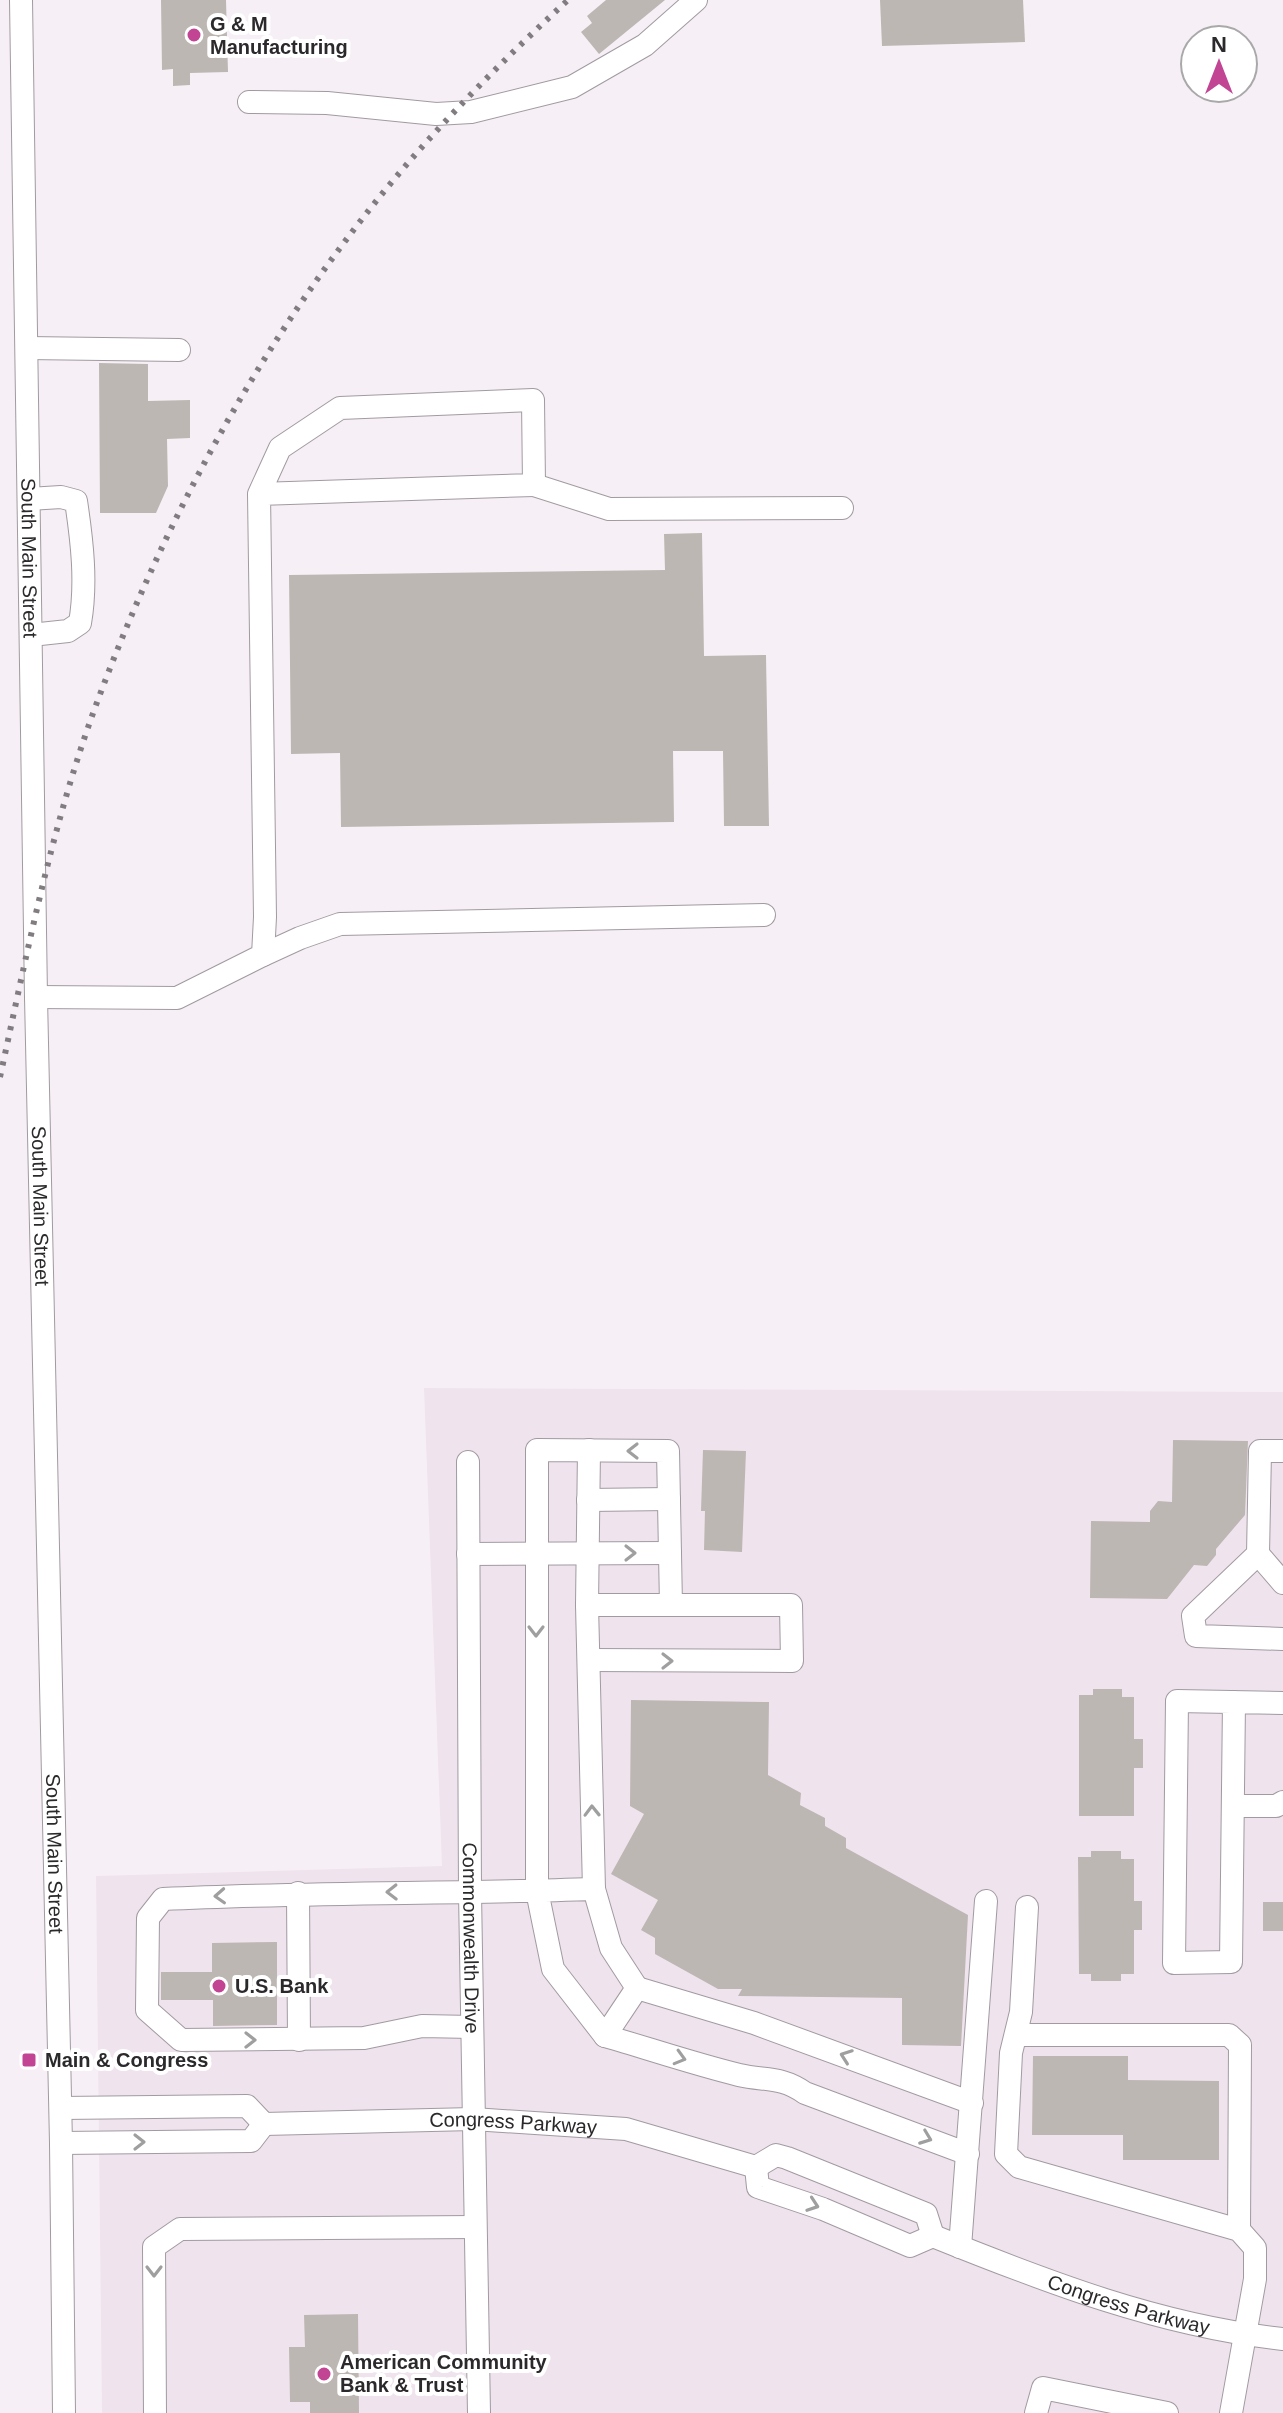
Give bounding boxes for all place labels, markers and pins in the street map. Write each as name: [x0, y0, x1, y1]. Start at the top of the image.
place label: G & M Manufacturing: [210, 13, 348, 58]
marker: G & M Manufacturing: [185, 26, 203, 44]
place label: U.S. Bank: [235, 1975, 329, 1997]
marker: U.S. Bank: [210, 1977, 228, 1995]
place label: Main & Congress: [45, 2049, 208, 2071]
marker: Main & Congress: [20, 2051, 38, 2069]
place label: American Community Bank & Trust: [340, 2351, 548, 2396]
marker: American Community Bank & Trust: [315, 2365, 333, 2383]

